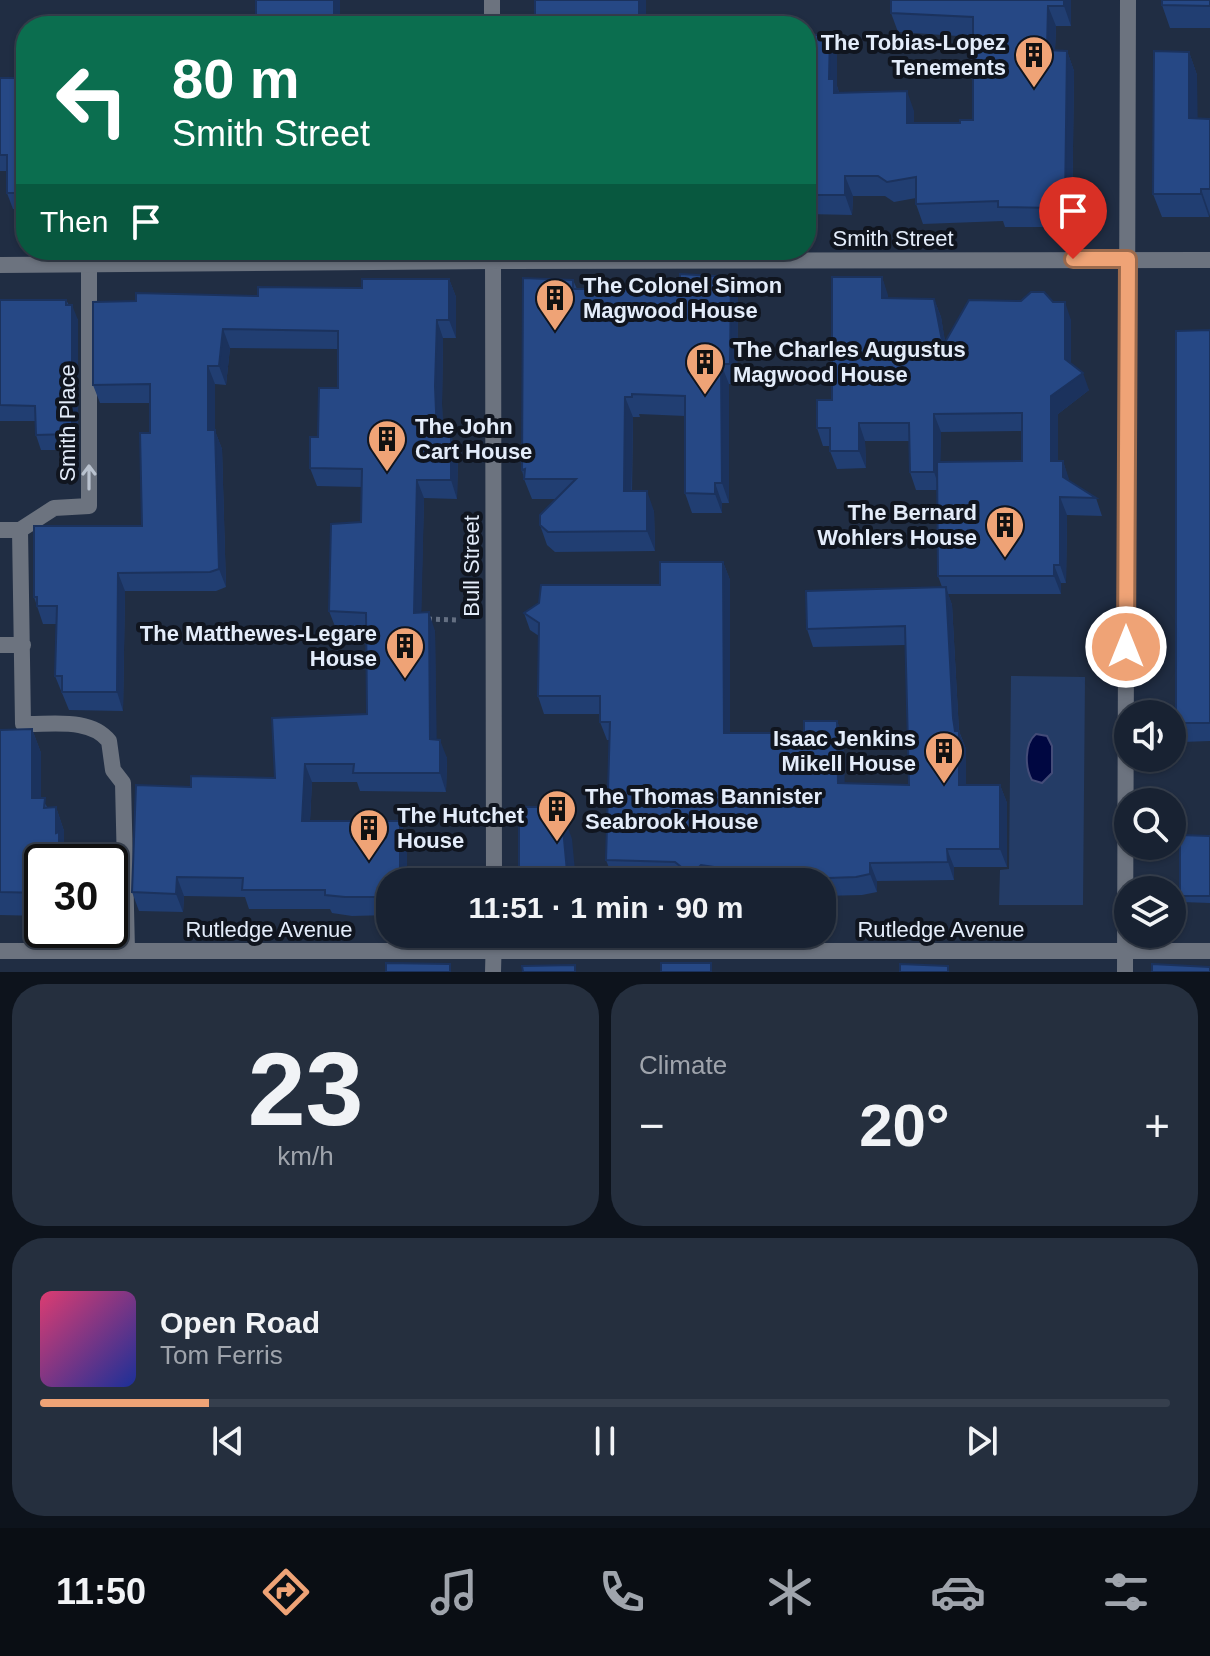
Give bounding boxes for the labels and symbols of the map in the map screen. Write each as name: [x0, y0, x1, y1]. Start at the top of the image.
place label: The Tobias-Lopez Tenements: [821, 30, 1006, 80]
building icon: The Tobias-Lopez Tenements: [1013, 34, 1055, 89]
pin: [1039, 177, 1107, 259]
street label: Smith Street: [832, 226, 954, 251]
place label: The Colonel Simon Magwood House: [583, 273, 782, 323]
building icon: The Colonel Simon Magwood House: [534, 277, 576, 332]
place label: The Charles Augustus Magwood House: [733, 337, 966, 387]
building icon: The Charles Augustus Magwood House: [684, 341, 726, 396]
street label: Smith Place: [55, 364, 80, 482]
place label: The John Cart House: [415, 414, 532, 464]
building icon: The John Cart House: [366, 418, 408, 473]
one-way arrow: [81, 464, 97, 491]
place label: The Bernard Wohlers House: [817, 500, 977, 550]
building icon: The Bernard Wohlers House: [984, 504, 1026, 559]
street label: Bull Street: [459, 515, 484, 617]
position arrow: [1084, 605, 1168, 689]
place label: The Matthewes-Legare House: [140, 621, 377, 671]
building icon: The Matthewes-Legare House: [384, 625, 426, 680]
place label: Isaac Jenkins Mikell House: [773, 726, 916, 776]
building icon: Isaac Jenkins Mikell House: [923, 730, 965, 785]
place label: The Thomas Bannister Seabrook House: [585, 784, 823, 834]
building icon: The Thomas Bannister Seabrook House: [536, 788, 578, 843]
place label: The Hutchet House: [397, 803, 525, 853]
building icon: The Hutchet House: [348, 807, 390, 862]
speed limit sign: 30: [24, 844, 128, 948]
street label: Rutledge Avenue: [185, 917, 353, 942]
street label: Rutledge Avenue: [857, 917, 1025, 942]

